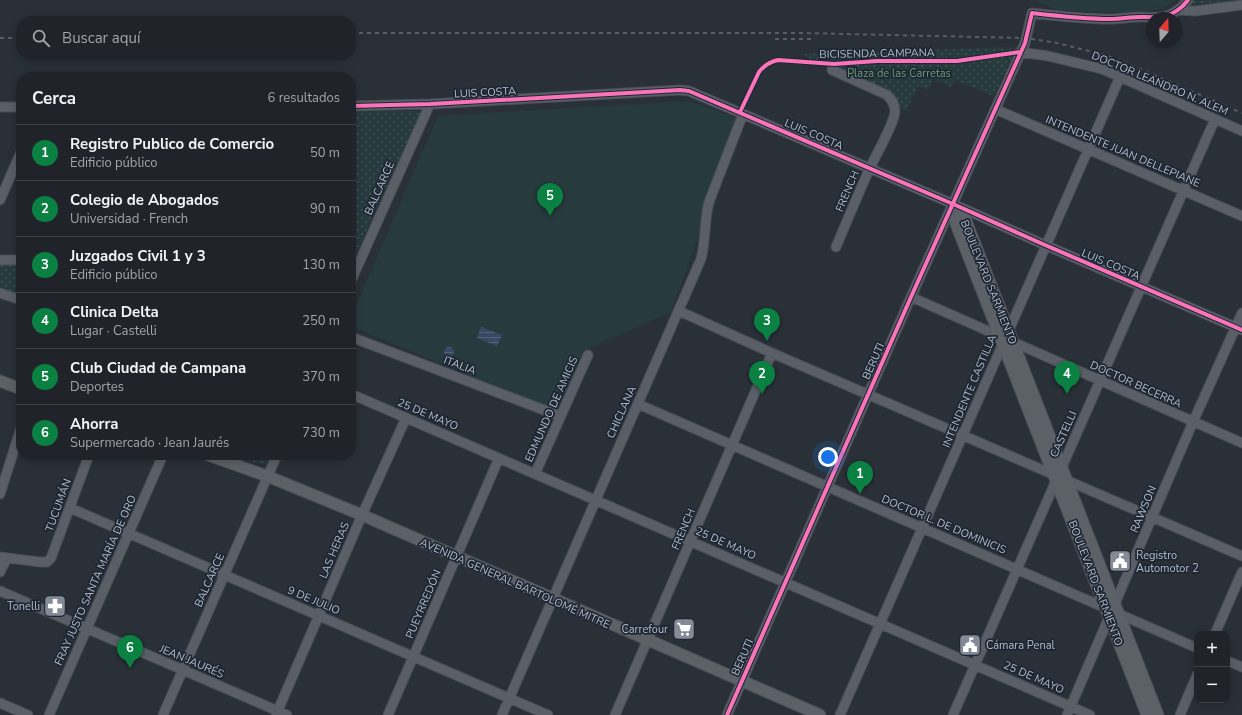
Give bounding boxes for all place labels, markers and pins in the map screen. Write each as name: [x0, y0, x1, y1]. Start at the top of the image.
pin: 5: [537, 183, 563, 216]
pin: 3: [754, 308, 780, 341]
pin: 2: [749, 361, 775, 394]
pin: 4: [1054, 361, 1080, 394]
pin: 1: [847, 461, 873, 494]
public building icon: Registro Automotor 2: [1107, 548, 1133, 574]
place label: Registro Automotor 2: [1136, 548, 1199, 576]
pharmacy icon: Tonelli: [42, 593, 68, 619]
place label: Tonelli: [7, 599, 40, 614]
supermarket icon: Carrefour: [671, 616, 697, 642]
place label: Carrefour: [622, 622, 668, 637]
public building icon: Cámara Penal: [957, 632, 983, 658]
pin: 6: [117, 635, 143, 668]
place label: Cámara Penal: [986, 638, 1055, 653]

